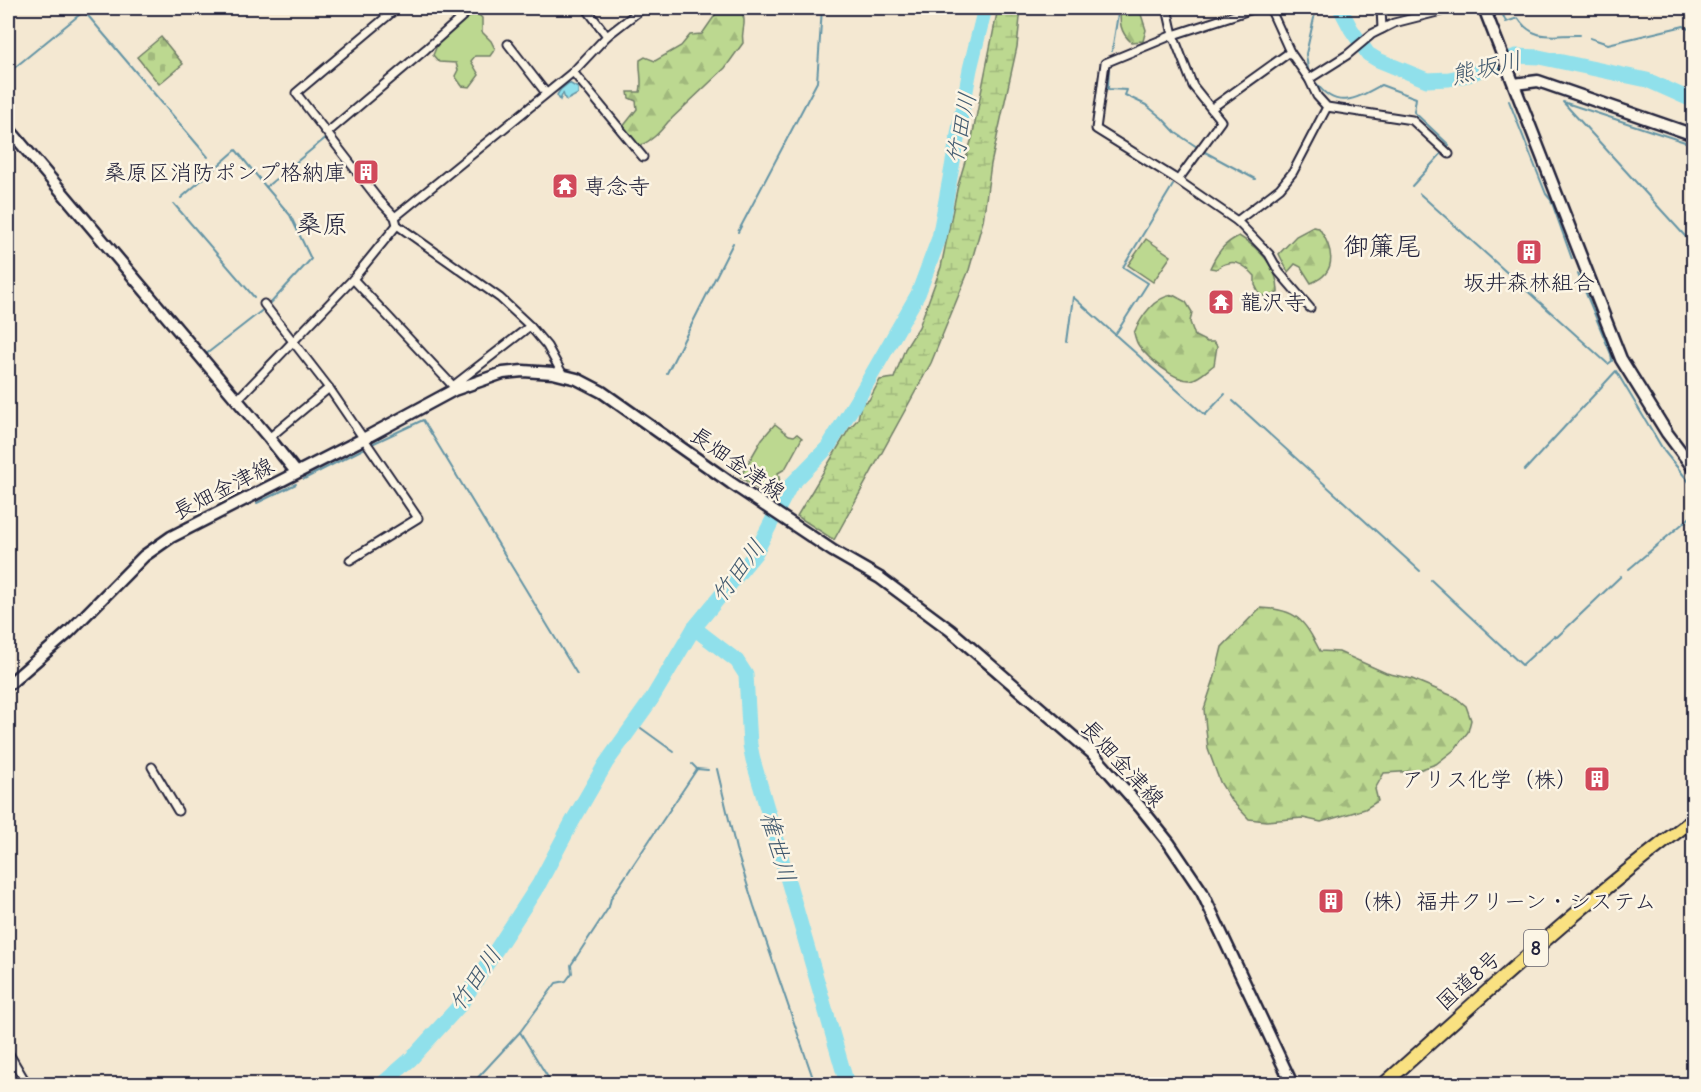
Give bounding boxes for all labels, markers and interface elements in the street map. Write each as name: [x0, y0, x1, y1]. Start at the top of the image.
water label: 熊坂川: [1448, 46, 1524, 90]
water label: 竹田川: [940, 90, 982, 166]
building icon: 桑原区消防ポンプ格納庫: [351, 157, 381, 187]
place label: 桑原区消防ポンプ格納庫: [104, 160, 346, 186]
temple icon: 専念寺: [550, 171, 580, 201]
place label: 専念寺: [584, 174, 650, 200]
district label: 桑原: [296, 210, 348, 240]
district label: 御簾尾: [1343, 232, 1421, 262]
building icon: 坂井森林組合: [1514, 237, 1544, 267]
place label: 坂井森林組合: [1463, 270, 1595, 296]
temple icon: 龍沢寺: [1206, 287, 1236, 317]
place label: 龍沢寺: [1240, 290, 1306, 316]
street label: 長畑金津線: [685, 422, 790, 506]
street label: 長畑金津線: [169, 452, 278, 525]
water label: 竹田川: [705, 534, 771, 608]
street label: 長畑金津線: [1075, 715, 1169, 813]
building icon: アリス化学（株）: [1582, 764, 1612, 794]
place label: アリス化学（株）: [1402, 767, 1578, 793]
water label: 権世川: [755, 809, 801, 885]
building icon: （株）福井クリーン・システム: [1316, 886, 1346, 916]
place label: （株）福井クリーン・システム: [1350, 889, 1656, 915]
road number: 8: [1524, 930, 1548, 966]
water label: 竹田川: [443, 941, 507, 1017]
street label: 国道8号: [1431, 945, 1506, 1016]

